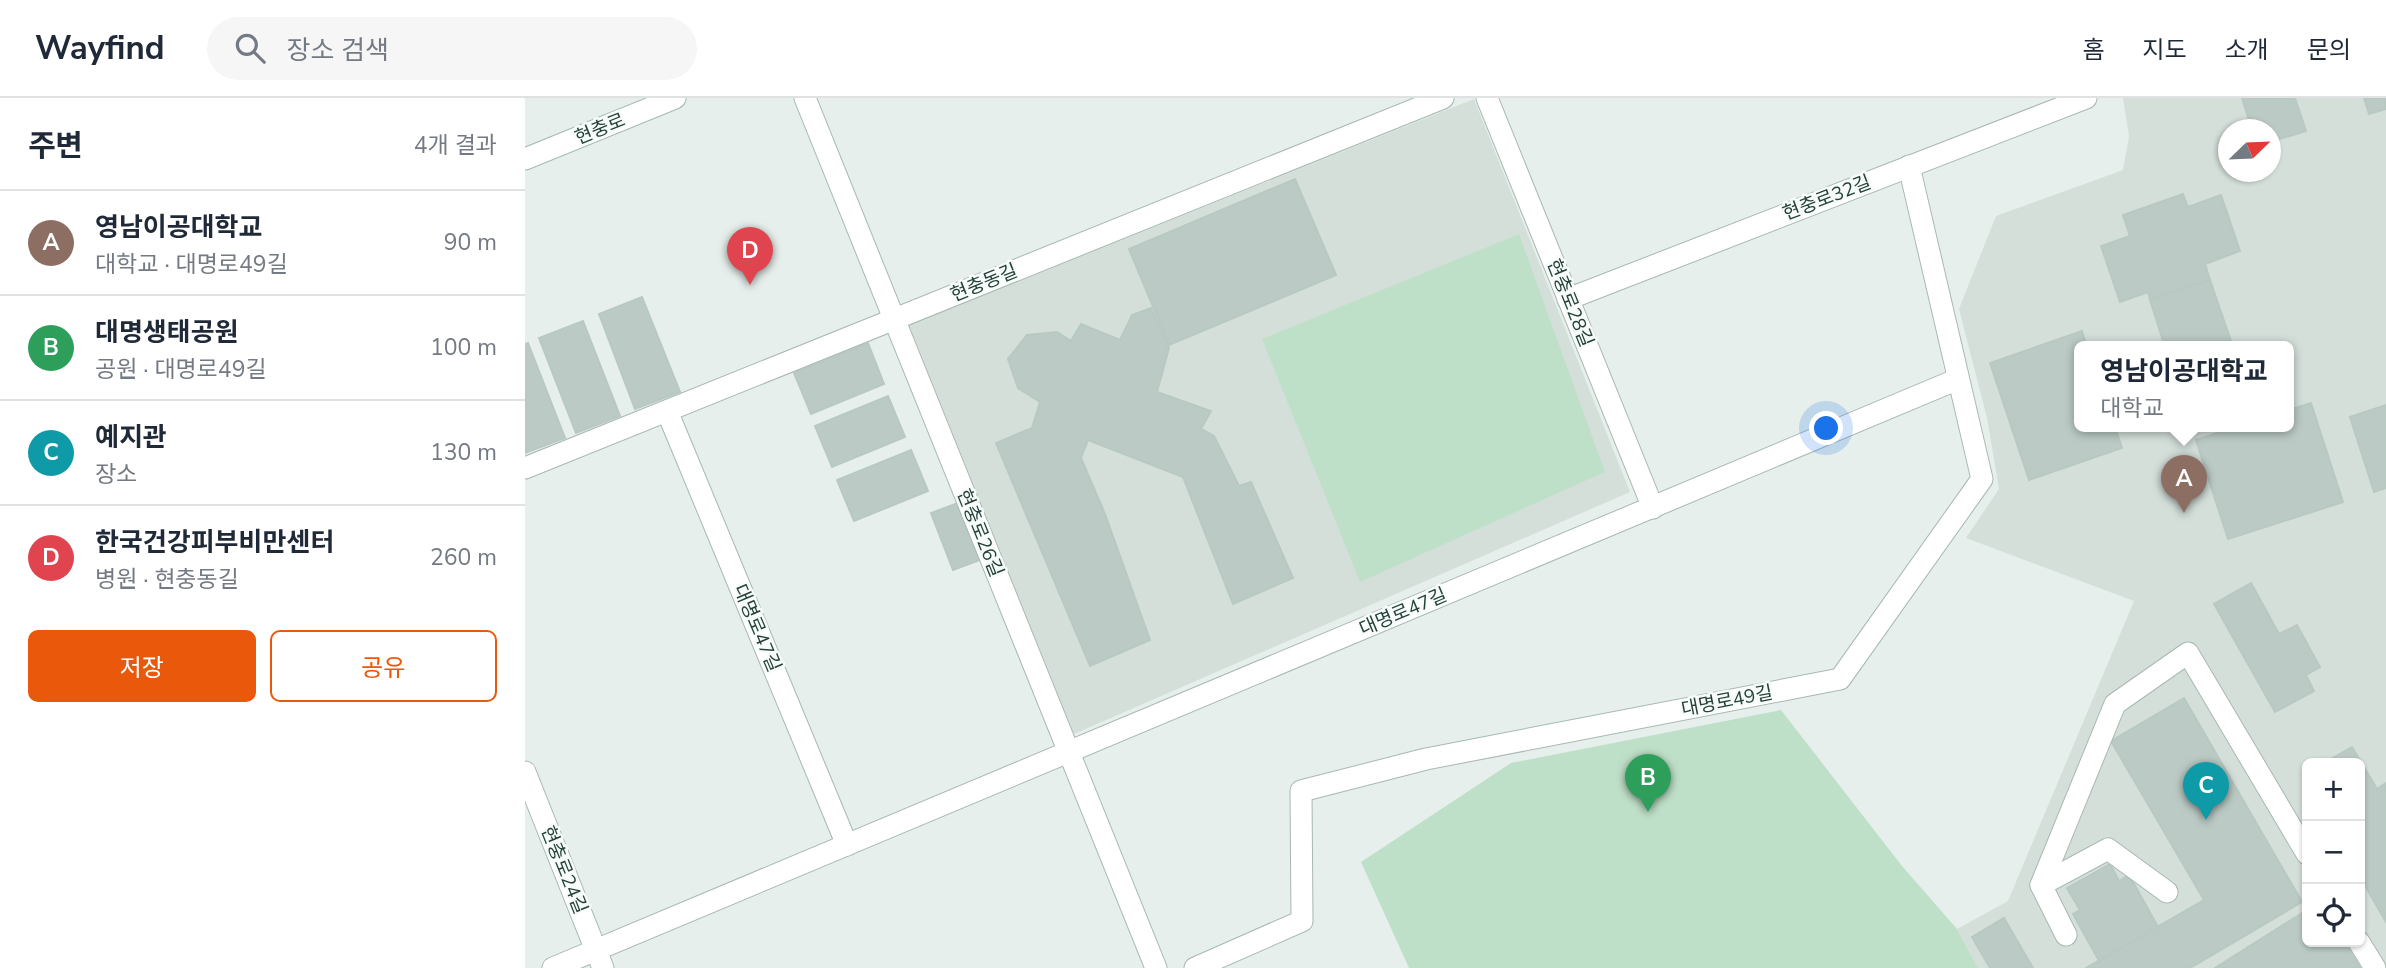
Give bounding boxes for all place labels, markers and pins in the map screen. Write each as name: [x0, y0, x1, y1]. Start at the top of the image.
pin: D: [727, 227, 773, 285]
pin: A: [2161, 455, 2207, 513]
pin: B: [1625, 754, 1671, 812]
pin: C: [2183, 762, 2229, 820]

